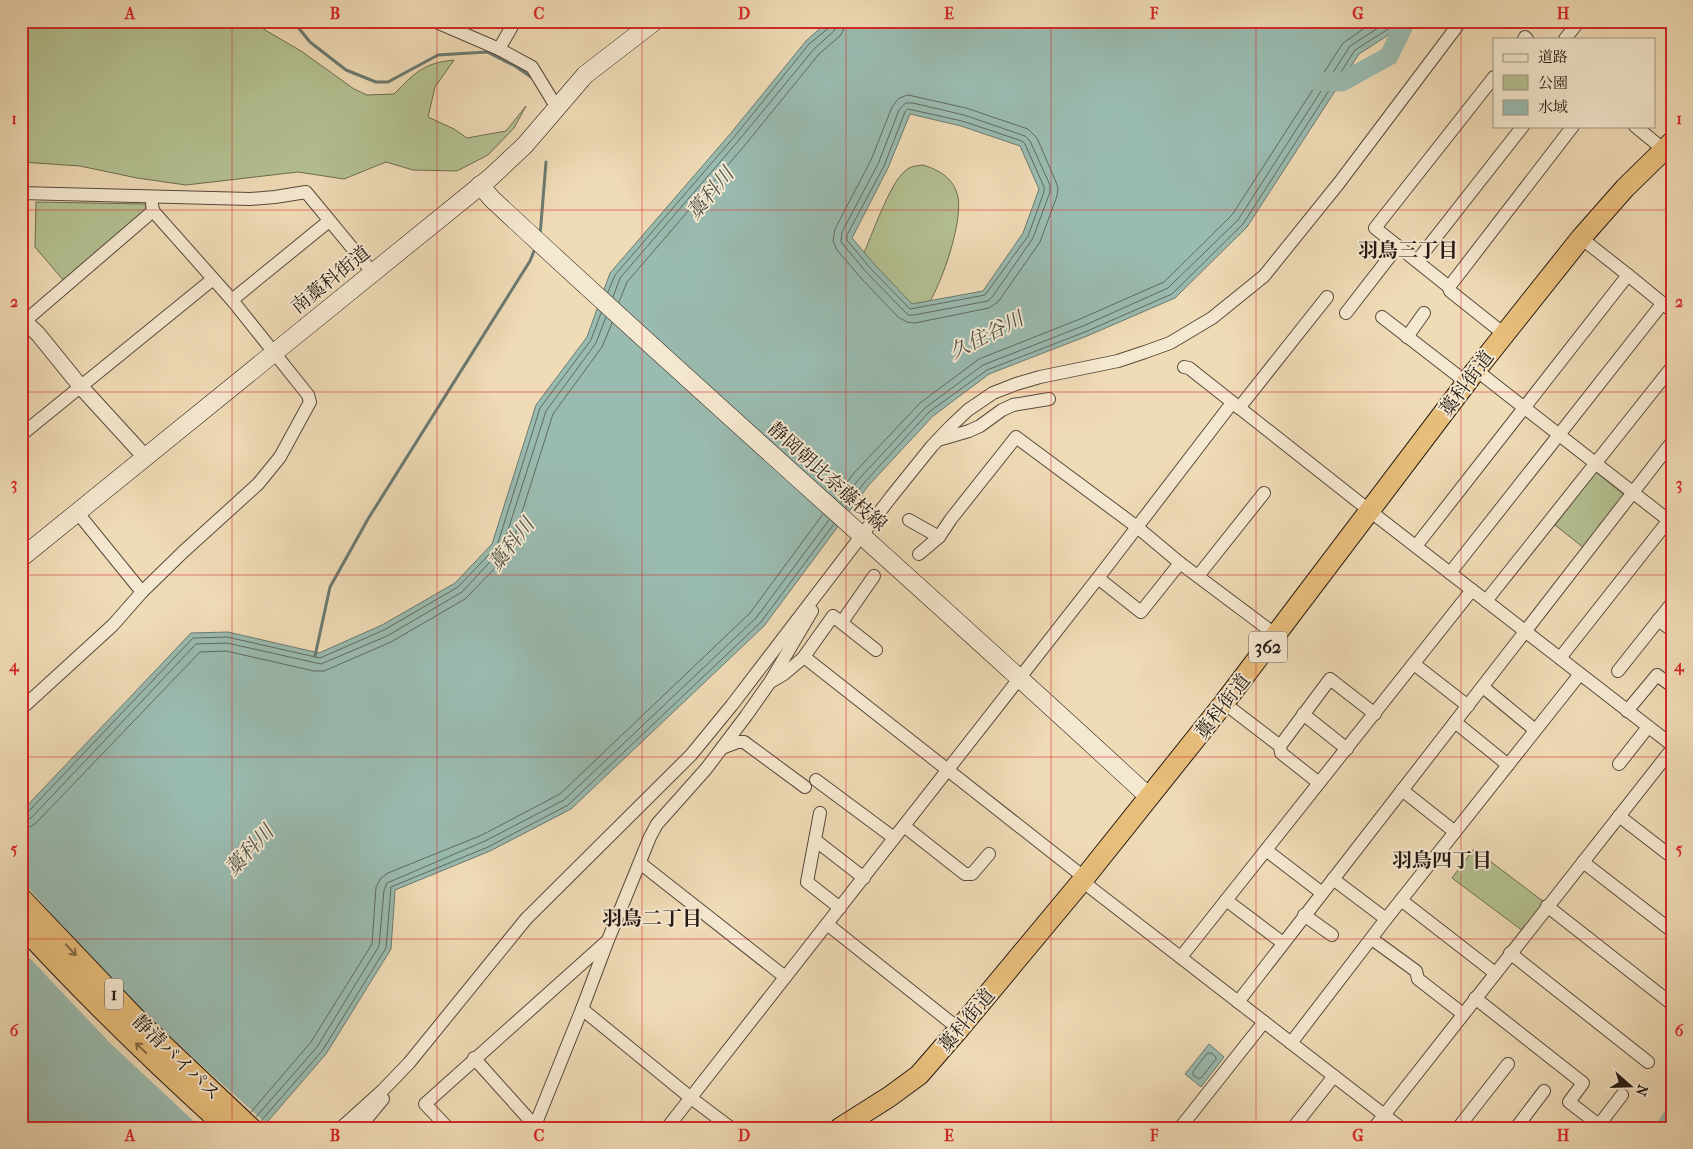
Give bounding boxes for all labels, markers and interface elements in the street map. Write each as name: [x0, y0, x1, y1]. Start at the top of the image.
text: A: [124, 4, 136, 23]
text: B: [330, 4, 340, 23]
text: C: [534, 4, 545, 23]
text: D: [738, 4, 750, 23]
text: E: [944, 4, 954, 23]
text: F: [1149, 4, 1159, 23]
text: G: [1352, 4, 1364, 23]
text: H: [1557, 4, 1570, 23]
legend: [1493, 38, 1656, 128]
text: 道路: [1538, 48, 1568, 66]
text: 公園: [1538, 74, 1568, 92]
text: 水域: [1538, 98, 1568, 116]
text: 1: [11, 109, 17, 128]
text: 1: [1676, 109, 1682, 128]
water label: 藁科川: [682, 161, 740, 224]
district label: 羽鳥三丁目: [1358, 239, 1458, 262]
street label: 南藁科街道: [287, 241, 374, 318]
text: 2: [10, 292, 18, 311]
text: 2: [1675, 292, 1683, 311]
water label: 久住谷川: [945, 306, 1029, 364]
street label: 藁科街道: [1435, 347, 1498, 421]
street label: 静岡朝比奈藤枝線: [763, 418, 891, 536]
text: 3: [11, 474, 17, 494]
text: 3: [1676, 474, 1682, 494]
water label: 藁科川: [484, 512, 540, 575]
road number: 362: [1249, 632, 1287, 662]
text: 4: [8, 656, 20, 676]
text: 4: [1673, 656, 1685, 676]
street label: 藁科街道: [1191, 670, 1255, 743]
water label: 藁科川: [220, 819, 280, 880]
text: 5: [11, 839, 18, 858]
text: 5: [1676, 839, 1683, 858]
district label: 羽鳥四丁目: [1392, 849, 1492, 872]
district label: 羽鳥二丁目: [602, 907, 702, 930]
one-way arrow: [65, 943, 77, 956]
road number: 1: [105, 979, 123, 1010]
street label: 藁科街道: [934, 984, 1000, 1057]
street label: 静清バイパス: [128, 1010, 225, 1105]
text: 6: [10, 1021, 19, 1040]
text: 6: [1675, 1021, 1684, 1040]
one-way arrow: [135, 1042, 147, 1054]
north arrow: [1606, 1062, 1656, 1112]
text: N: [1632, 1082, 1652, 1099]
text: A: [124, 1126, 136, 1145]
text: B: [330, 1126, 340, 1145]
text: C: [534, 1126, 545, 1145]
text: D: [738, 1126, 750, 1145]
text: E: [944, 1126, 954, 1145]
text: F: [1149, 1126, 1159, 1145]
text: G: [1352, 1126, 1364, 1145]
text: H: [1557, 1126, 1570, 1145]

